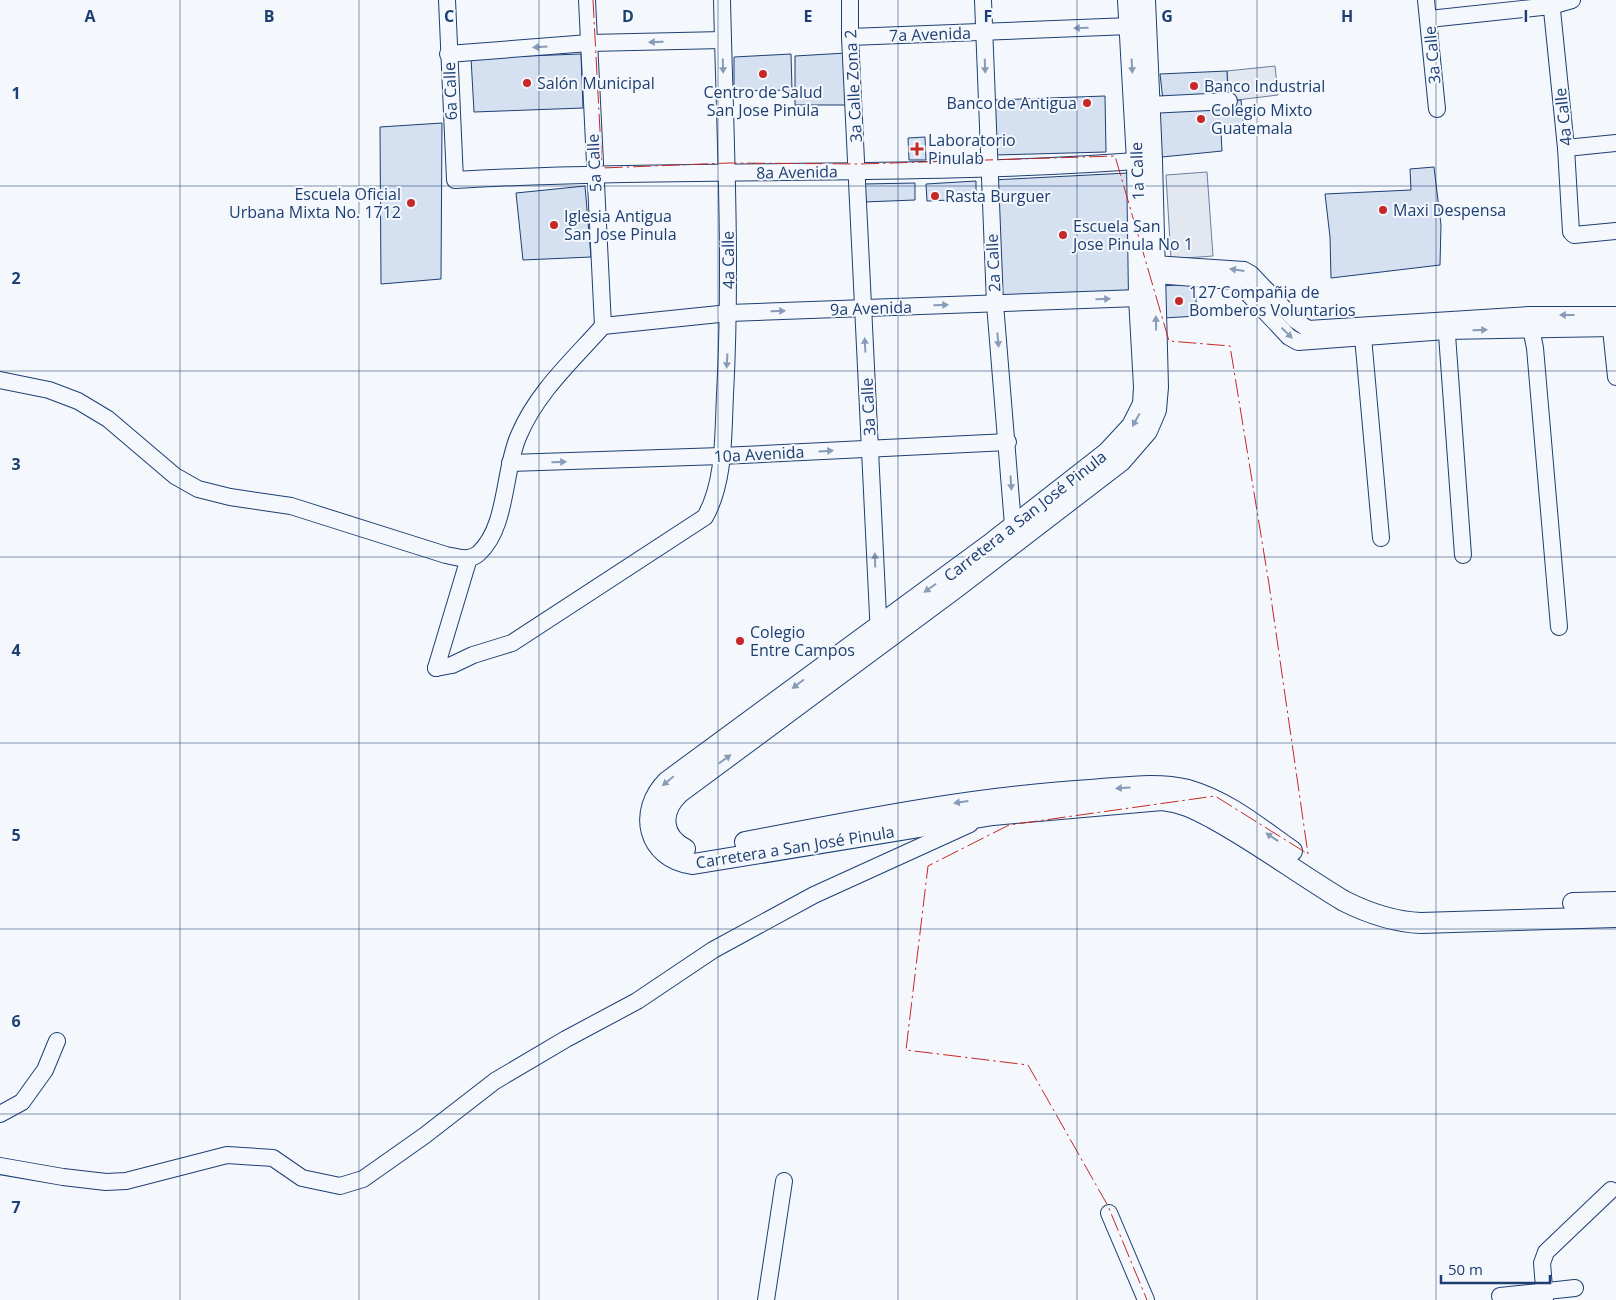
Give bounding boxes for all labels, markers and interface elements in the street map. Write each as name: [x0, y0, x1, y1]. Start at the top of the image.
text: A: [84, 5, 96, 27]
text: B: [264, 5, 274, 27]
text: C: [444, 5, 454, 27]
text: D: [622, 5, 634, 27]
text: E: [804, 5, 813, 27]
text: F: [984, 5, 992, 27]
text: G: [1161, 5, 1173, 27]
text: H: [1341, 5, 1353, 27]
text: I: [1523, 5, 1529, 27]
street label: 7a Avenida: [889, 22, 971, 46]
one-way arrow: [1073, 25, 1089, 33]
street label: 3a Calle: [1419, 25, 1445, 85]
street label: 3a Calle Zona 2: [839, 29, 867, 143]
one-way arrow: [648, 38, 664, 46]
one-way arrow: [532, 43, 548, 51]
one-way arrow: [720, 58, 728, 74]
one-way arrow: [981, 58, 989, 74]
one-way arrow: [1128, 58, 1136, 74]
street label: 6a Calle: [438, 62, 462, 120]
marker: Centro de Salud San Jose Pinula: [757, 68, 769, 80]
place label: Salón Municipal: [537, 72, 655, 94]
place label: Banco Industrial: [1204, 75, 1325, 97]
marker: Salón Municipal: [521, 77, 533, 89]
marker: Banco Industrial: [1188, 80, 1200, 92]
place label: Centro de Salud San Jose Pinula: [703, 81, 823, 121]
text: 1: [11, 82, 21, 104]
street label: 4a Calle: [1549, 87, 1577, 147]
place label: Banco de Antigua: [947, 92, 1077, 114]
marker: Banco de Antigua: [1081, 97, 1093, 109]
place label: Colegio Mixto Guatemala: [1211, 99, 1312, 139]
marker: Colegio Mixto Guatemala: [1195, 113, 1207, 125]
place label: Laboratorio Pinulab: [928, 129, 1016, 169]
street label: 5a Calle: [581, 133, 607, 193]
marker: Laboratorio Pinulab: [910, 142, 924, 156]
street label: 1a Calle: [1125, 142, 1149, 200]
street label: 8a Avenida: [756, 160, 838, 184]
place label: Escuela Oficial Urbana Mixta No. 1712: [229, 183, 401, 223]
place label: Rasta Burguer: [945, 185, 1051, 207]
marker: Rasta Burguer: [929, 190, 941, 202]
marker: Escuela Oficial Urbana Mixta No. 1712: [405, 197, 417, 209]
place label: Maxi Despensa: [1393, 199, 1506, 221]
marker: Maxi Despensa: [1377, 204, 1389, 216]
place label: Iglesia Antigua San Jose Pinula: [564, 205, 677, 245]
place label: Escuela San Jose Pinula No 1: [1071, 215, 1193, 255]
marker: Iglesia Antigua San Jose Pinula: [548, 219, 560, 231]
marker: Escuela San Jose Pinula No 1: [1057, 229, 1069, 241]
street label: 4a Calle: [716, 231, 740, 289]
street label: 2a Calle: [980, 233, 1006, 293]
one-way arrow: [1228, 265, 1244, 273]
text: 2: [11, 267, 21, 289]
place label: 127 Compañia de Bomberos Voluntarios: [1189, 281, 1356, 321]
one-way arrow: [1095, 295, 1111, 303]
marker: 127 Compañia de Bomberos Voluntarios: [1173, 295, 1185, 307]
street label: 9a Avenida: [830, 296, 912, 320]
one-way arrow: [933, 301, 949, 309]
one-way arrow: [770, 307, 786, 315]
one-way arrow: [1559, 311, 1575, 319]
one-way arrow: [1151, 315, 1159, 331]
one-way arrow: [1473, 326, 1489, 334]
one-way arrow: [1280, 327, 1292, 339]
one-way arrow: [994, 333, 1002, 349]
one-way arrow: [861, 337, 869, 353]
one-way arrow: [722, 354, 730, 370]
street label: 3a Calle: [855, 377, 881, 437]
one-way arrow: [1132, 412, 1140, 427]
street label: 10a Avenida: [713, 441, 805, 467]
street label: Carretera a San José Pinula: [939, 445, 1111, 587]
one-way arrow: [818, 446, 834, 454]
text: 3: [11, 453, 21, 475]
one-way arrow: [551, 457, 567, 465]
one-way arrow: [1007, 476, 1015, 492]
one-way arrow: [870, 552, 878, 568]
one-way arrow: [923, 583, 937, 593]
place label: Colegio Entre Campos: [750, 621, 855, 661]
marker: Colegio Entre Campos: [734, 635, 746, 647]
text: 4: [11, 639, 21, 661]
one-way arrow: [791, 679, 805, 689]
one-way arrow: [718, 754, 732, 764]
one-way arrow: [662, 776, 675, 787]
one-way arrow: [1115, 784, 1131, 792]
one-way arrow: [953, 798, 969, 806]
street label: Carretera a San José Pinula: [694, 820, 896, 874]
text: 5: [11, 824, 21, 846]
one-way arrow: [1265, 832, 1279, 842]
text: 6: [11, 1010, 21, 1032]
text: 7: [11, 1196, 21, 1218]
scale bar: [1441, 1252, 1550, 1284]
text: 50 m: [1448, 1259, 1483, 1279]

